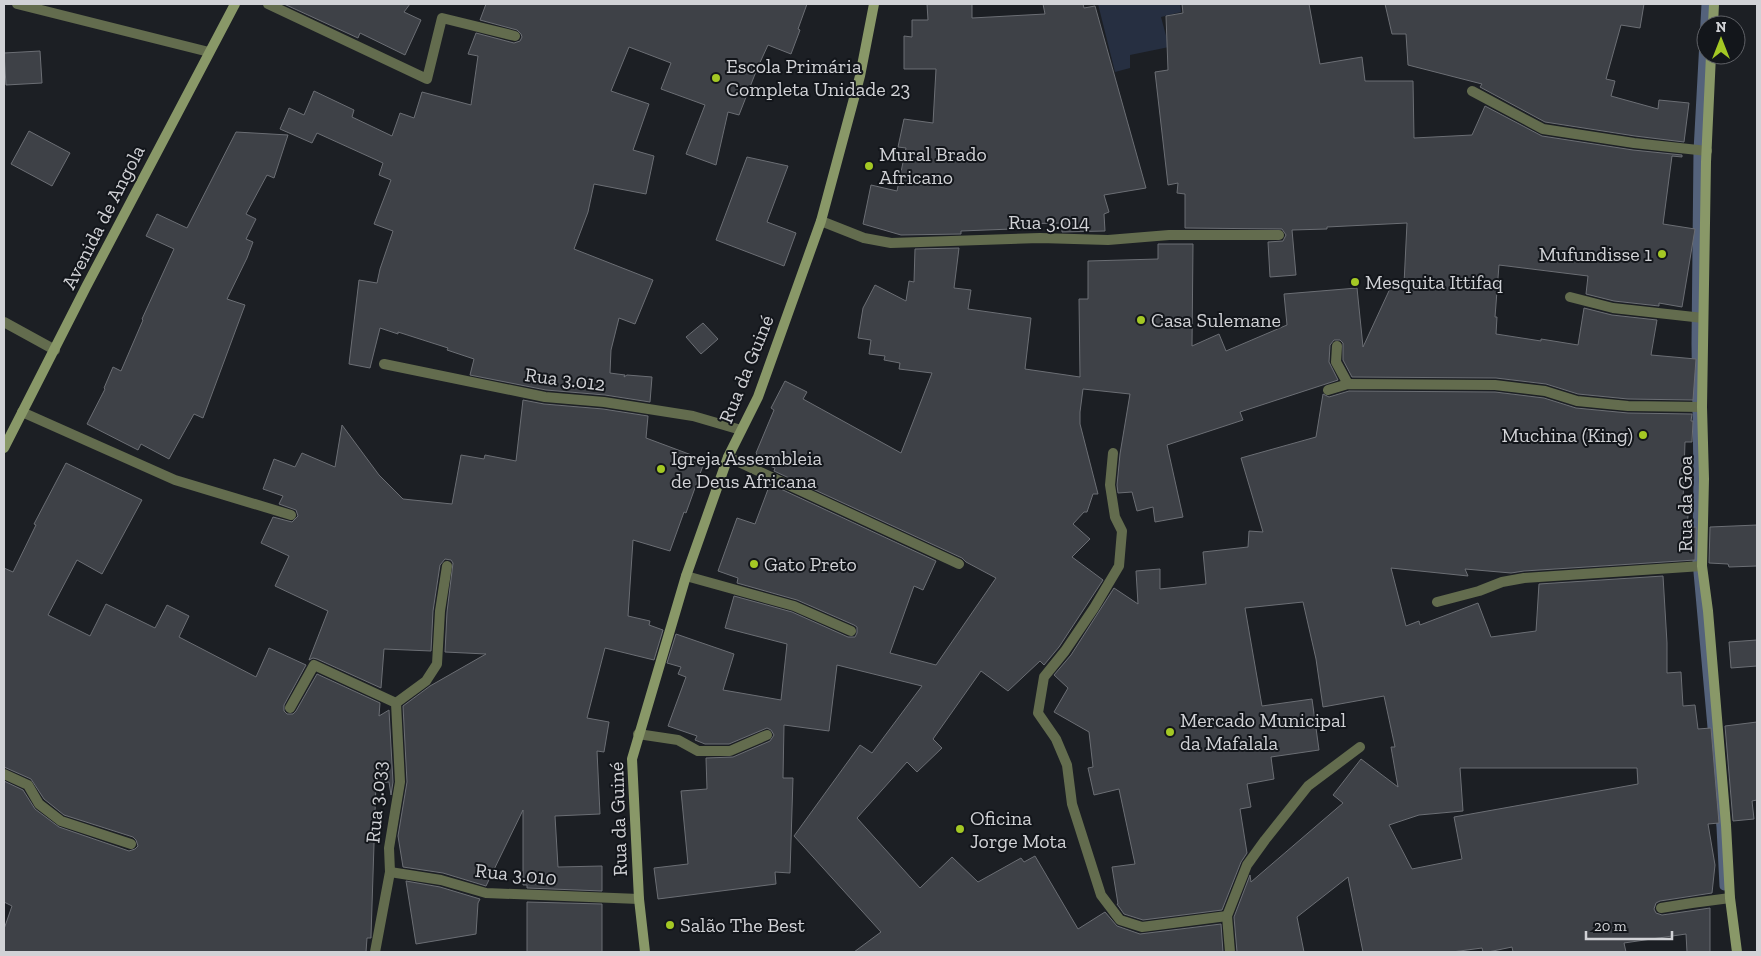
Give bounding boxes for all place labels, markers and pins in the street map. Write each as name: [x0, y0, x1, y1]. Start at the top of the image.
place label: Escola Primária Completa Unidade 23: [726, 54, 910, 101]
marker: Escola Primária Completa Unidade 23: [710, 72, 722, 84]
place label: Mural Brado Africano: [879, 142, 987, 189]
marker: Mural Brado Africano: [863, 160, 875, 172]
place label: Mufundisse 1: [1539, 242, 1652, 266]
marker: Mufundisse 1: [1656, 248, 1668, 260]
place label: Mesquita Ittifaq: [1365, 270, 1503, 294]
marker: Mesquita Ittifaq: [1349, 276, 1361, 288]
place label: Casa Sulemane: [1151, 308, 1281, 332]
marker: Casa Sulemane: [1135, 314, 1147, 326]
place label: Muchina (King): [1502, 423, 1633, 447]
marker: Muchina (King): [1637, 429, 1649, 441]
place label: Igreja Assembleia de Deus Africana: [671, 446, 823, 493]
marker: Igreja Assembleia de Deus Africana: [655, 463, 667, 475]
place label: Gato Preto: [764, 552, 857, 576]
marker: Gato Preto: [748, 558, 760, 570]
place label: Mercado Municipal da Mafalala: [1180, 708, 1346, 755]
marker: Mercado Municipal da Mafalala: [1164, 726, 1176, 738]
place label: Oficina Jorge Mota: [970, 806, 1067, 853]
marker: Oficina Jorge Mota: [954, 823, 966, 835]
place label: Salão The Best: [680, 913, 806, 937]
marker: Salão The Best: [664, 919, 676, 931]

